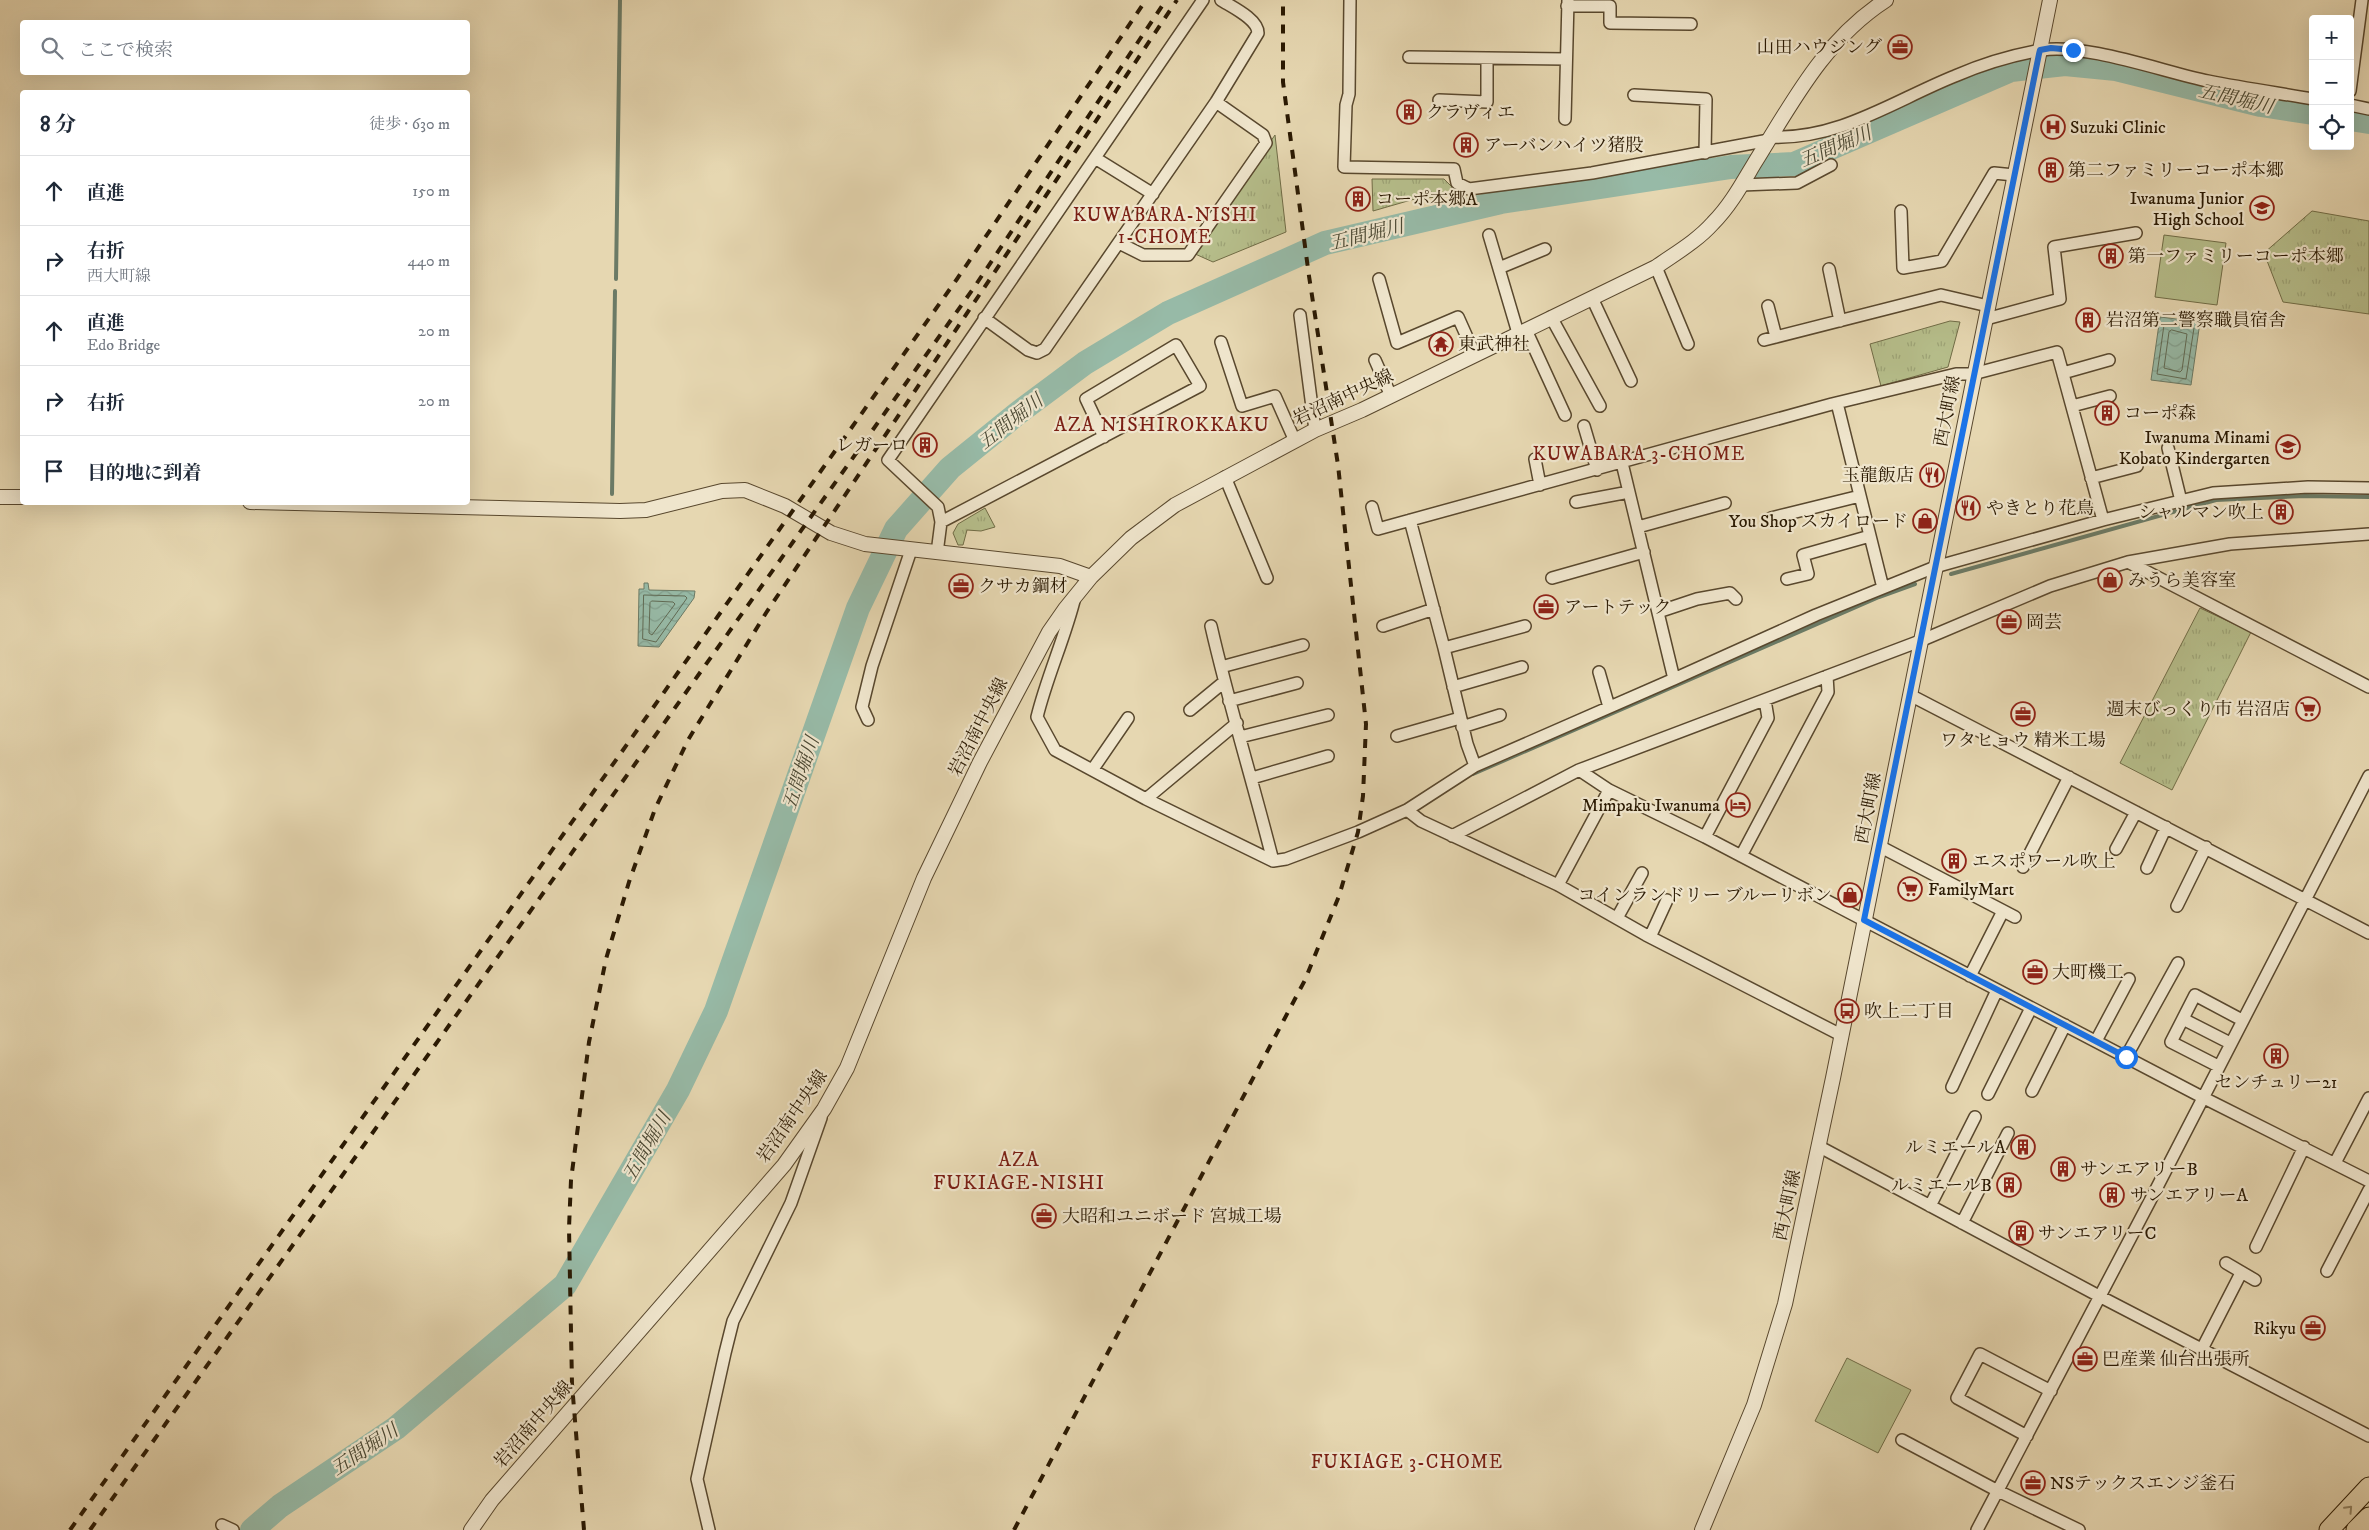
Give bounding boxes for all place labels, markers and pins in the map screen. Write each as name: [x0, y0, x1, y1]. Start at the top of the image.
office icon: 山田ハウジング: [1887, 34, 1913, 60]
place label: 山田ハウジング: [1757, 37, 1882, 59]
building icon: クラヴィエ: [1396, 99, 1422, 125]
place label: クラヴィエ: [1426, 102, 1515, 124]
hospital icon: Suzuki Clinic: [2040, 114, 2066, 140]
place label: Suzuki Clinic: [2070, 117, 2166, 139]
building icon: アーバンハイツ猪股: [1453, 132, 1479, 158]
place label: アーバンハイツ猪股: [1484, 135, 1643, 157]
building icon: 第二ファミリーコーポ本郷: [2038, 157, 2064, 183]
place label: 第二ファミリーコーポ本郷: [2068, 160, 2284, 182]
building icon: コーポ本郷A: [1345, 186, 1371, 212]
place label: Iwanuma Junior High School: [2130, 188, 2245, 231]
place label: コーポ本郷A: [1376, 189, 1478, 211]
school or university icon: Iwanuma Junior High School: [2249, 195, 2275, 221]
building icon: 第一ファミリーコーポ本郷: [2098, 243, 2124, 269]
place label: 第一ファミリーコーポ本郷: [2128, 246, 2344, 268]
building icon: 岩沼第二警察職員宿舎: [2075, 307, 2101, 333]
place label: 岩沼第二警察職員宿舎: [2106, 310, 2286, 332]
temple icon: 東武神社: [1428, 331, 1454, 357]
place label: 東武神社: [1458, 334, 1530, 356]
building icon: コーポ森: [2094, 400, 2120, 426]
place label: コーポ森: [2124, 403, 2196, 425]
place label: Iwanuma Minami Kobato Kindergarten: [2119, 427, 2271, 470]
building icon: レガーロ: [912, 432, 938, 458]
school or university icon: Iwanuma Minami Kobato Kindergarten: [2275, 434, 2301, 460]
place label: レガーロ: [836, 435, 908, 457]
restaurant icon: 玉龍飯店: [1919, 462, 1945, 488]
place label: 玉龍飯店: [1842, 465, 1914, 487]
restaurant icon: やきとり花鳥: [1955, 495, 1981, 521]
place label: やきとり花鳥: [1986, 498, 2094, 520]
building icon: シャルマン吹上: [2268, 499, 2294, 525]
place label: シャルマン吹上: [2138, 502, 2264, 524]
shop icon: You Shop スカイロード: [1912, 508, 1938, 534]
place label: You Shop スカイロード: [1729, 511, 1908, 533]
shop icon: みうら美容室: [2097, 567, 2123, 593]
place label: みうら美容室: [2128, 570, 2236, 592]
office icon: クサカ鋼材: [948, 573, 974, 599]
place label: クサカ鋼材: [978, 576, 1068, 598]
office icon: アートテック: [1533, 594, 1559, 620]
place label: アートテック: [1564, 597, 1671, 619]
office icon: 岡芸: [1996, 609, 2022, 635]
place label: 岡芸: [2026, 612, 2062, 634]
supermarket icon: 週末びっくり市 岩沼店: [2295, 696, 2321, 722]
place label: 週末びっくり市 岩沼店: [2106, 699, 2290, 721]
office icon: ワタヒョウ 精米工場: [2010, 701, 2036, 727]
place label: ワタヒョウ 精米工場: [1940, 730, 2106, 752]
hotel icon: Mimpaku Iwanuma: [1725, 792, 1751, 818]
place label: Mimpaku Iwanuma: [1582, 795, 1720, 817]
building icon: エスポワール吹上: [1941, 848, 1967, 874]
place label: エスポワール吹上: [1972, 851, 2116, 873]
supermarket icon: FamilyMart: [1897, 876, 1923, 902]
place label: FamilyMart: [1928, 879, 2014, 901]
shop icon: コインランドリー ブルーリボン: [1837, 882, 1863, 908]
place label: コインランドリー ブルーリボン: [1577, 885, 1832, 907]
office icon: 大町機工: [2022, 959, 2048, 985]
place label: 大町機工: [2052, 962, 2124, 984]
bus stop icon: 吹上二丁目: [1834, 998, 1860, 1024]
place label: 吹上二丁目: [1864, 1001, 1954, 1023]
building icon: センチュリー21: [2263, 1043, 2289, 1069]
place label: センチュリー21: [2215, 1072, 2337, 1094]
building icon: ルミエールA: [2010, 1134, 2036, 1160]
place label: ルミエールA: [1905, 1137, 2007, 1159]
building icon: サンエアリーB: [2050, 1156, 2076, 1182]
place label: サンエアリーB: [2080, 1159, 2198, 1181]
building icon: ルミエールB: [1996, 1172, 2022, 1198]
place label: ルミエールB: [1891, 1175, 1992, 1197]
building icon: サンエアリーA: [2099, 1182, 2125, 1208]
place label: サンエアリーA: [2130, 1185, 2248, 1207]
office icon: 大昭和ユニボード 宮城工場: [1031, 1203, 1057, 1229]
place label: 大昭和ユニボード 宮城工場: [1062, 1206, 1282, 1228]
building icon: サンエアリーC: [2008, 1220, 2034, 1246]
place label: サンエアリーC: [2038, 1223, 2156, 1245]
office icon: Rikyu: [2300, 1315, 2326, 1341]
place label: Rikyu: [2253, 1318, 2296, 1340]
office icon: 巴産業 仙台出張所: [2072, 1346, 2098, 1372]
place label: 巴産業 仙台出張所: [2102, 1349, 2250, 1371]
office icon: NSテックスエンジ釜石: [2020, 1470, 2046, 1496]
place label: NSテックスエンジ釜石: [2050, 1473, 2235, 1495]

